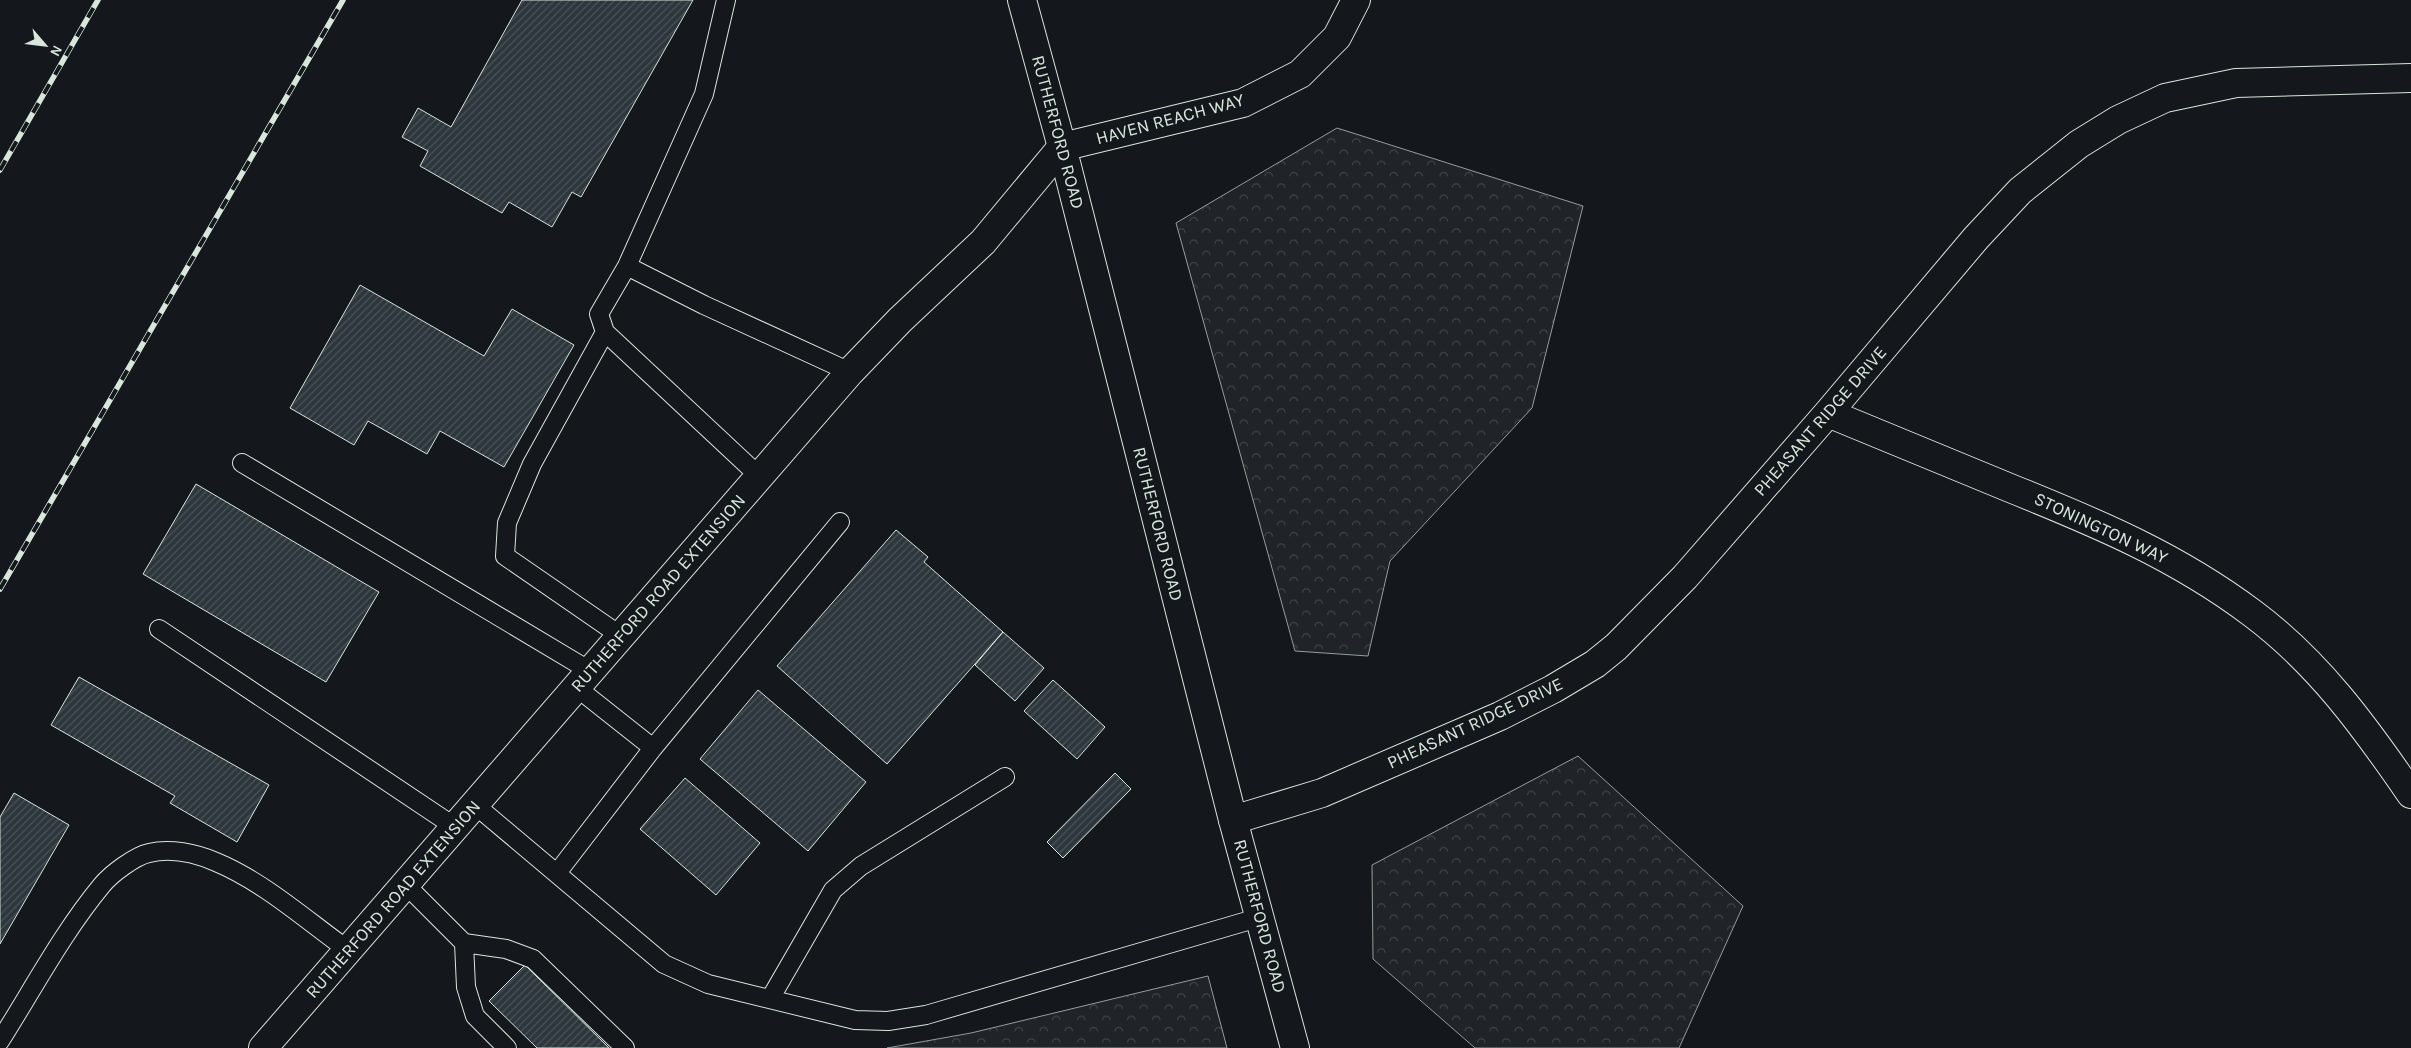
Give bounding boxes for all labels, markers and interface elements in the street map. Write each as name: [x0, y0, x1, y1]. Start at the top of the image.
north arrow: [20, 20, 70, 70]
text: N: [46, 42, 66, 59]
street label: RUTHERFORD ROAD: [1027, 53, 1089, 211]
street label: HAVEN REACH WAY: [1093, 89, 1247, 149]
street label: PHEASANT RIDGE DRIVE: [1749, 342, 1891, 500]
street label: RUTHERFORD ROAD: [1128, 445, 1188, 603]
street label: STONINGTON WAY: [2031, 487, 2172, 569]
street label: RUTHERFORD ROAD EXTENSION: [566, 489, 750, 697]
street label: PHEASANT RIDGE DRIVE: [1384, 673, 1566, 773]
street label: RUTHERFORD ROAD EXTENSION: [301, 795, 485, 1003]
street label: RUTHERFORD ROAD: [1229, 837, 1291, 995]

